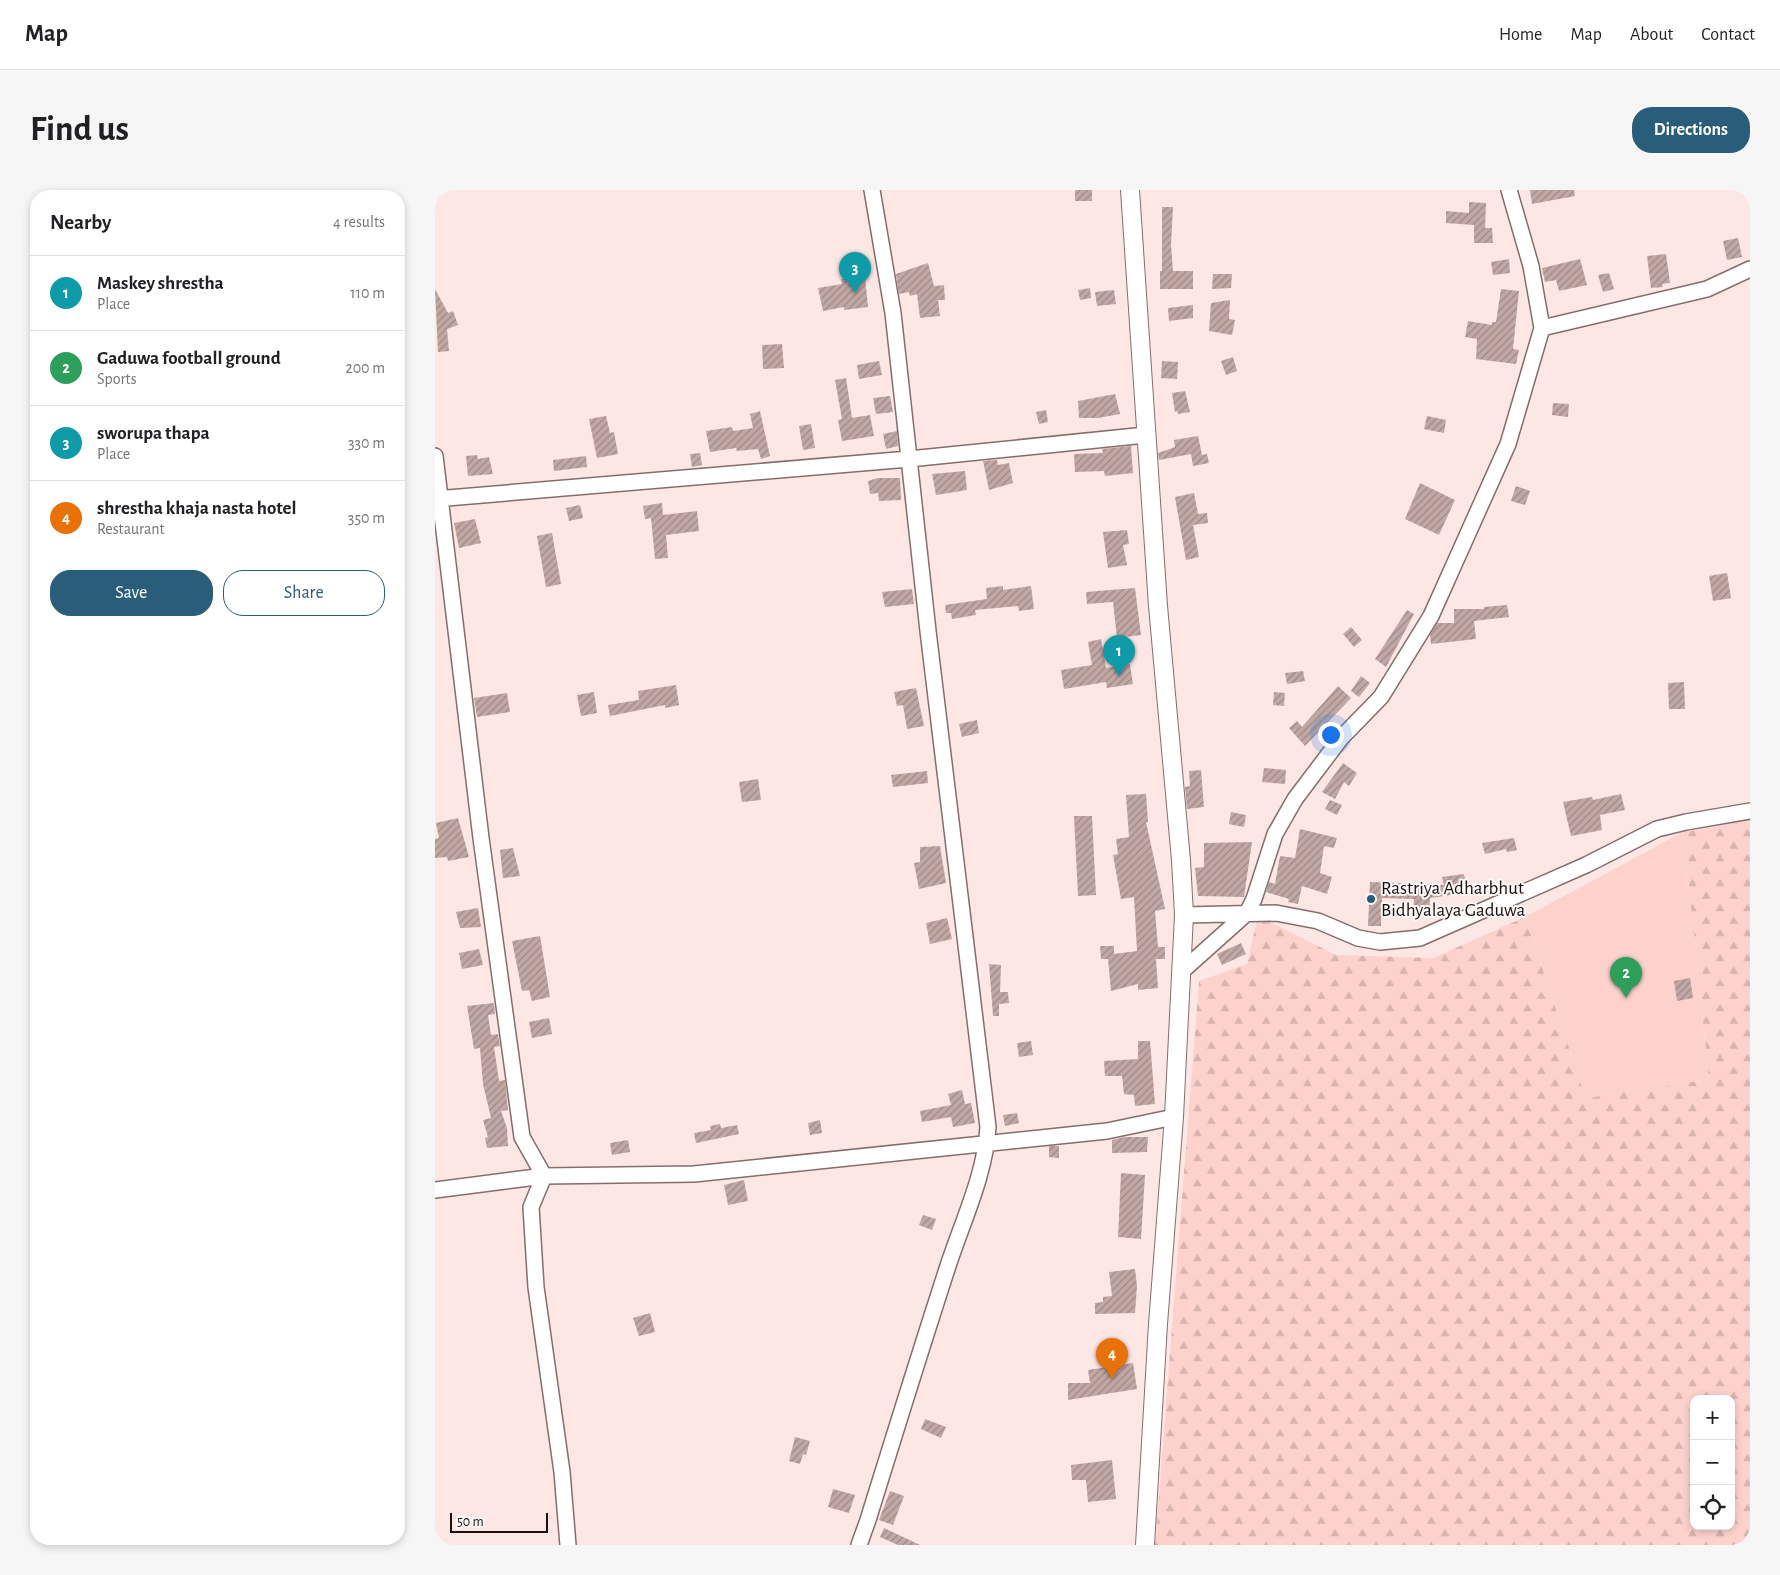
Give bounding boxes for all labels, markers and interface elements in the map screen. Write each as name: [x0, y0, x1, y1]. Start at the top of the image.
text: Map: [25, 22, 68, 46]
text: Home: [1499, 26, 1542, 44]
text: Map: [1570, 26, 1602, 44]
text: About: [1630, 26, 1673, 44]
text: Contact: [1701, 26, 1755, 44]
button: Directions: [1632, 107, 1750, 153]
text: Find us: [30, 112, 129, 147]
text: Nearby: [50, 212, 111, 233]
text: 4 results: [333, 214, 385, 230]
pin: 3: [839, 252, 871, 293]
text: Maskey shrestha: [97, 274, 224, 293]
text: 1: [63, 285, 69, 301]
text: 110 m: [350, 285, 385, 301]
text: Place: [97, 296, 130, 312]
text: Gaduwa football ground: [97, 349, 281, 368]
text: 2: [62, 360, 70, 376]
text: 200 m: [345, 360, 385, 376]
text: Sports: [97, 371, 137, 387]
text: sworupa thapa: [97, 424, 210, 443]
text: 3: [63, 435, 69, 451]
text: 330 m: [348, 435, 385, 451]
text: Place: [97, 446, 130, 462]
text: shrestha khaja nasta hotel: [97, 499, 296, 518]
text: 4: [62, 510, 70, 526]
text: 350 m: [348, 510, 385, 526]
text: Restaurant: [97, 521, 165, 537]
button: Save: [50, 570, 213, 616]
button: Share: [223, 570, 385, 616]
pin: 1: [1103, 635, 1135, 676]
your location: [1318, 722, 1344, 748]
place label: Rastriya Adharbhut Bidhyalaya Gaduwa: [1381, 879, 1525, 920]
marker: Rastriya Adharbhut Bidhyalaya Gaduwa: [1365, 893, 1377, 905]
pin: 2: [1610, 957, 1642, 998]
pin: 4: [1096, 1338, 1128, 1379]
map controls: [1690, 1395, 1735, 1530]
button: +: [1690, 1395, 1735, 1440]
button: −: [1690, 1440, 1735, 1485]
button: locate: [1690, 1485, 1735, 1530]
scale bar: [450, 1510, 547, 1533]
text: 50 m: [457, 1515, 484, 1529]

